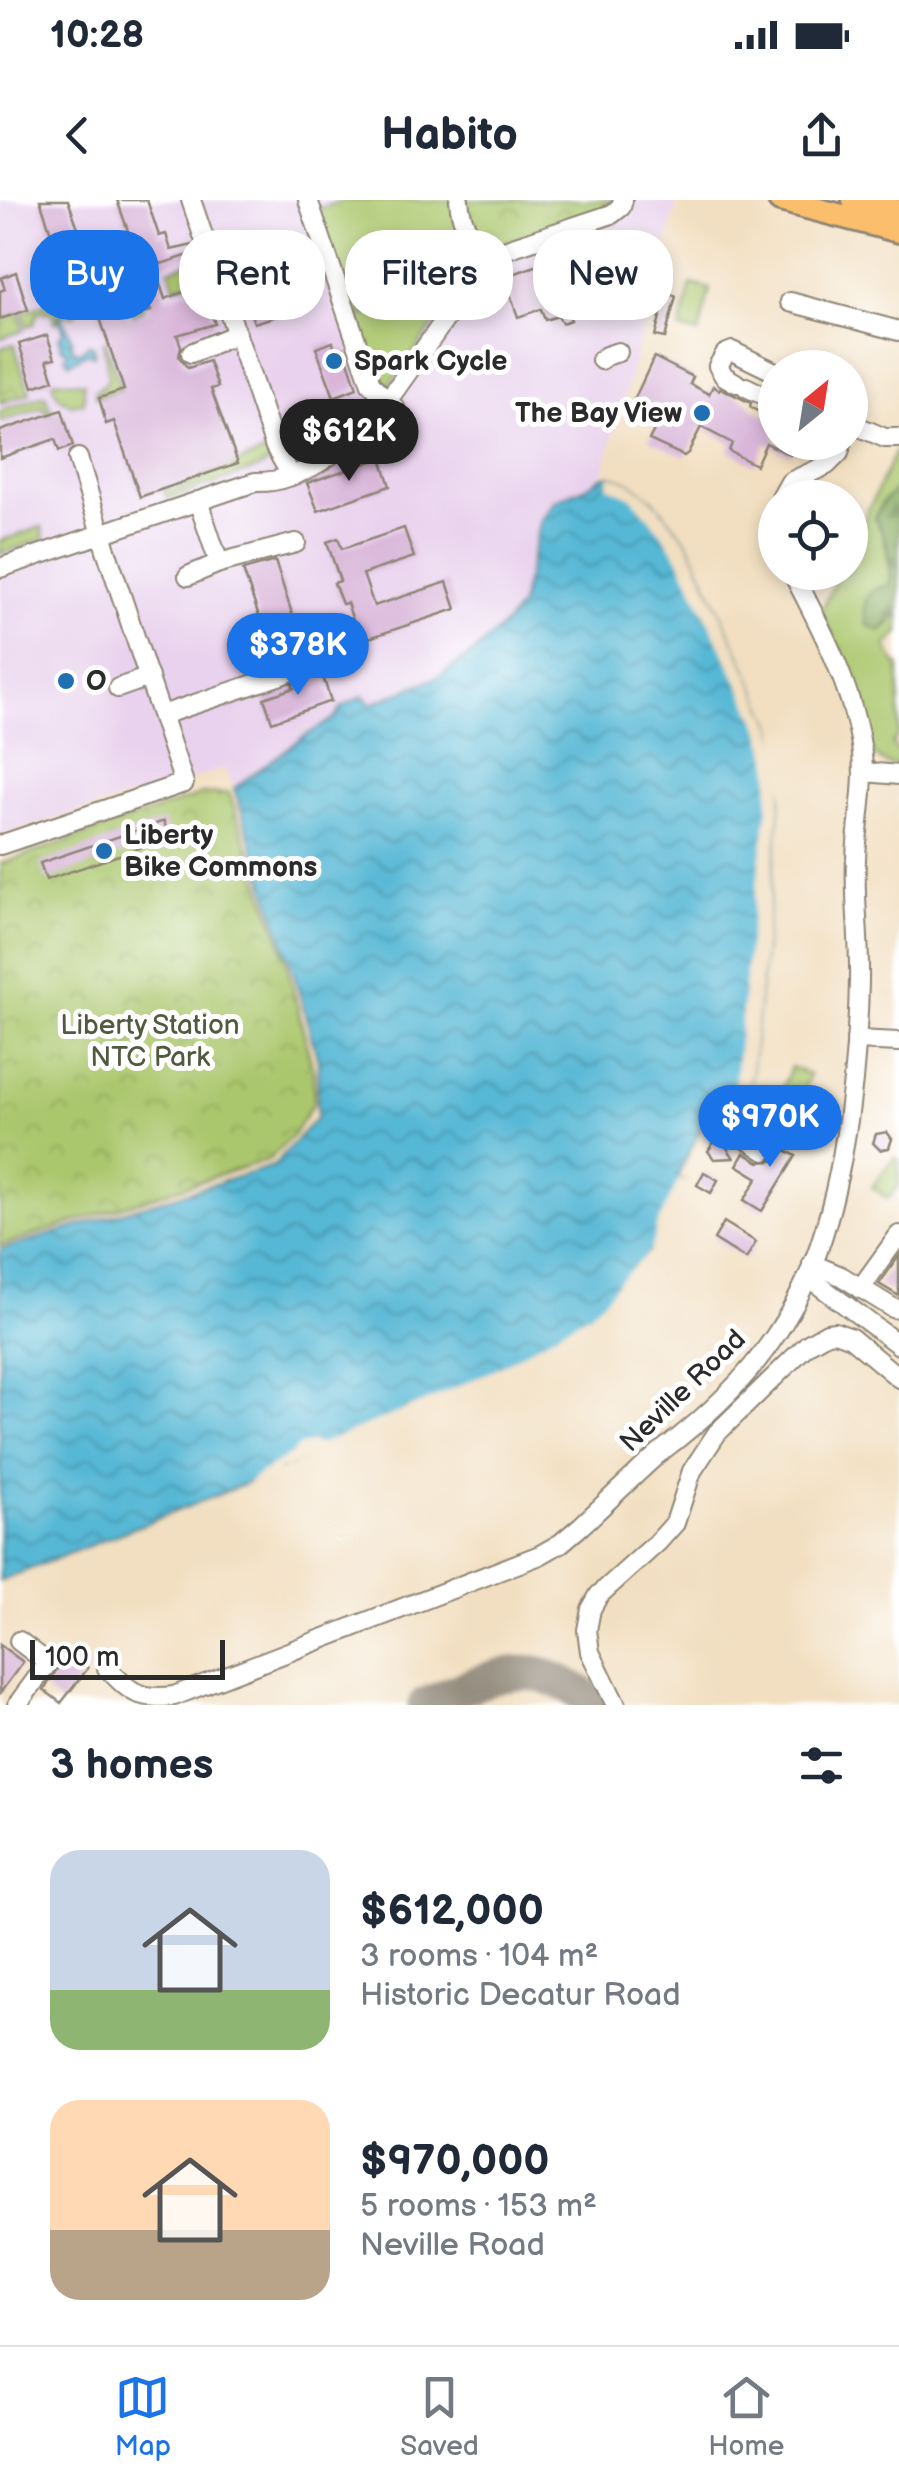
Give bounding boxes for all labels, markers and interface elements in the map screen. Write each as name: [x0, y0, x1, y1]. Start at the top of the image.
text: 10:28: [50, 13, 144, 58]
icon: back: [50, 108, 105, 163]
text: Habito: [381, 108, 518, 163]
icon: share: [794, 108, 849, 163]
chip: Buy: [30, 230, 159, 320]
chip: Rent: [179, 230, 325, 320]
chip: Filters: [345, 230, 513, 320]
chip: New: [533, 230, 673, 320]
place label: Spark Cycle: [354, 345, 507, 378]
marker: Spark Cycle: [323, 350, 345, 372]
north arrow: [758, 350, 868, 460]
map controls: [758, 350, 868, 590]
place label: The Bay View: [515, 397, 683, 430]
pin: $612K: [279, 399, 419, 484]
marker: The Bay View: [691, 402, 713, 424]
text: $612K: [302, 412, 396, 451]
button: locate: [758, 480, 868, 590]
pin: $378K: [228, 613, 368, 698]
text: $378K: [249, 626, 347, 665]
place label: O: [86, 665, 107, 698]
marker: O: [55, 670, 77, 692]
place label: Liberty Bike Commons: [124, 819, 317, 884]
marker: Liberty Bike Commons: [93, 840, 115, 862]
park label: Liberty Station NTC Park: [60, 1009, 240, 1074]
pin: $970K: [700, 1085, 840, 1170]
text: $970K: [720, 1098, 820, 1137]
street label: Neville Road: [613, 1323, 753, 1459]
scale bar: [30, 1635, 225, 1680]
text: 100 m: [45, 1641, 119, 1674]
icon: filters: [794, 1738, 849, 1793]
text: 3 homes: [50, 1740, 213, 1791]
text: $612,000: [360, 1886, 544, 1937]
icon: home: [130, 1890, 250, 2010]
text: 3 rooms · 104 m²: [360, 1937, 598, 1976]
text: Historic Decatur Road: [360, 1976, 681, 2015]
text: $970,000: [360, 2136, 549, 2187]
icon: home: [130, 2140, 250, 2260]
text: 5 rooms · 153 m²: [360, 2187, 597, 2226]
text: Neville Road: [360, 2226, 545, 2265]
tab: Map: [115, 2370, 171, 2463]
tab: Saved: [400, 2370, 479, 2463]
tab: Home: [708, 2370, 784, 2463]

